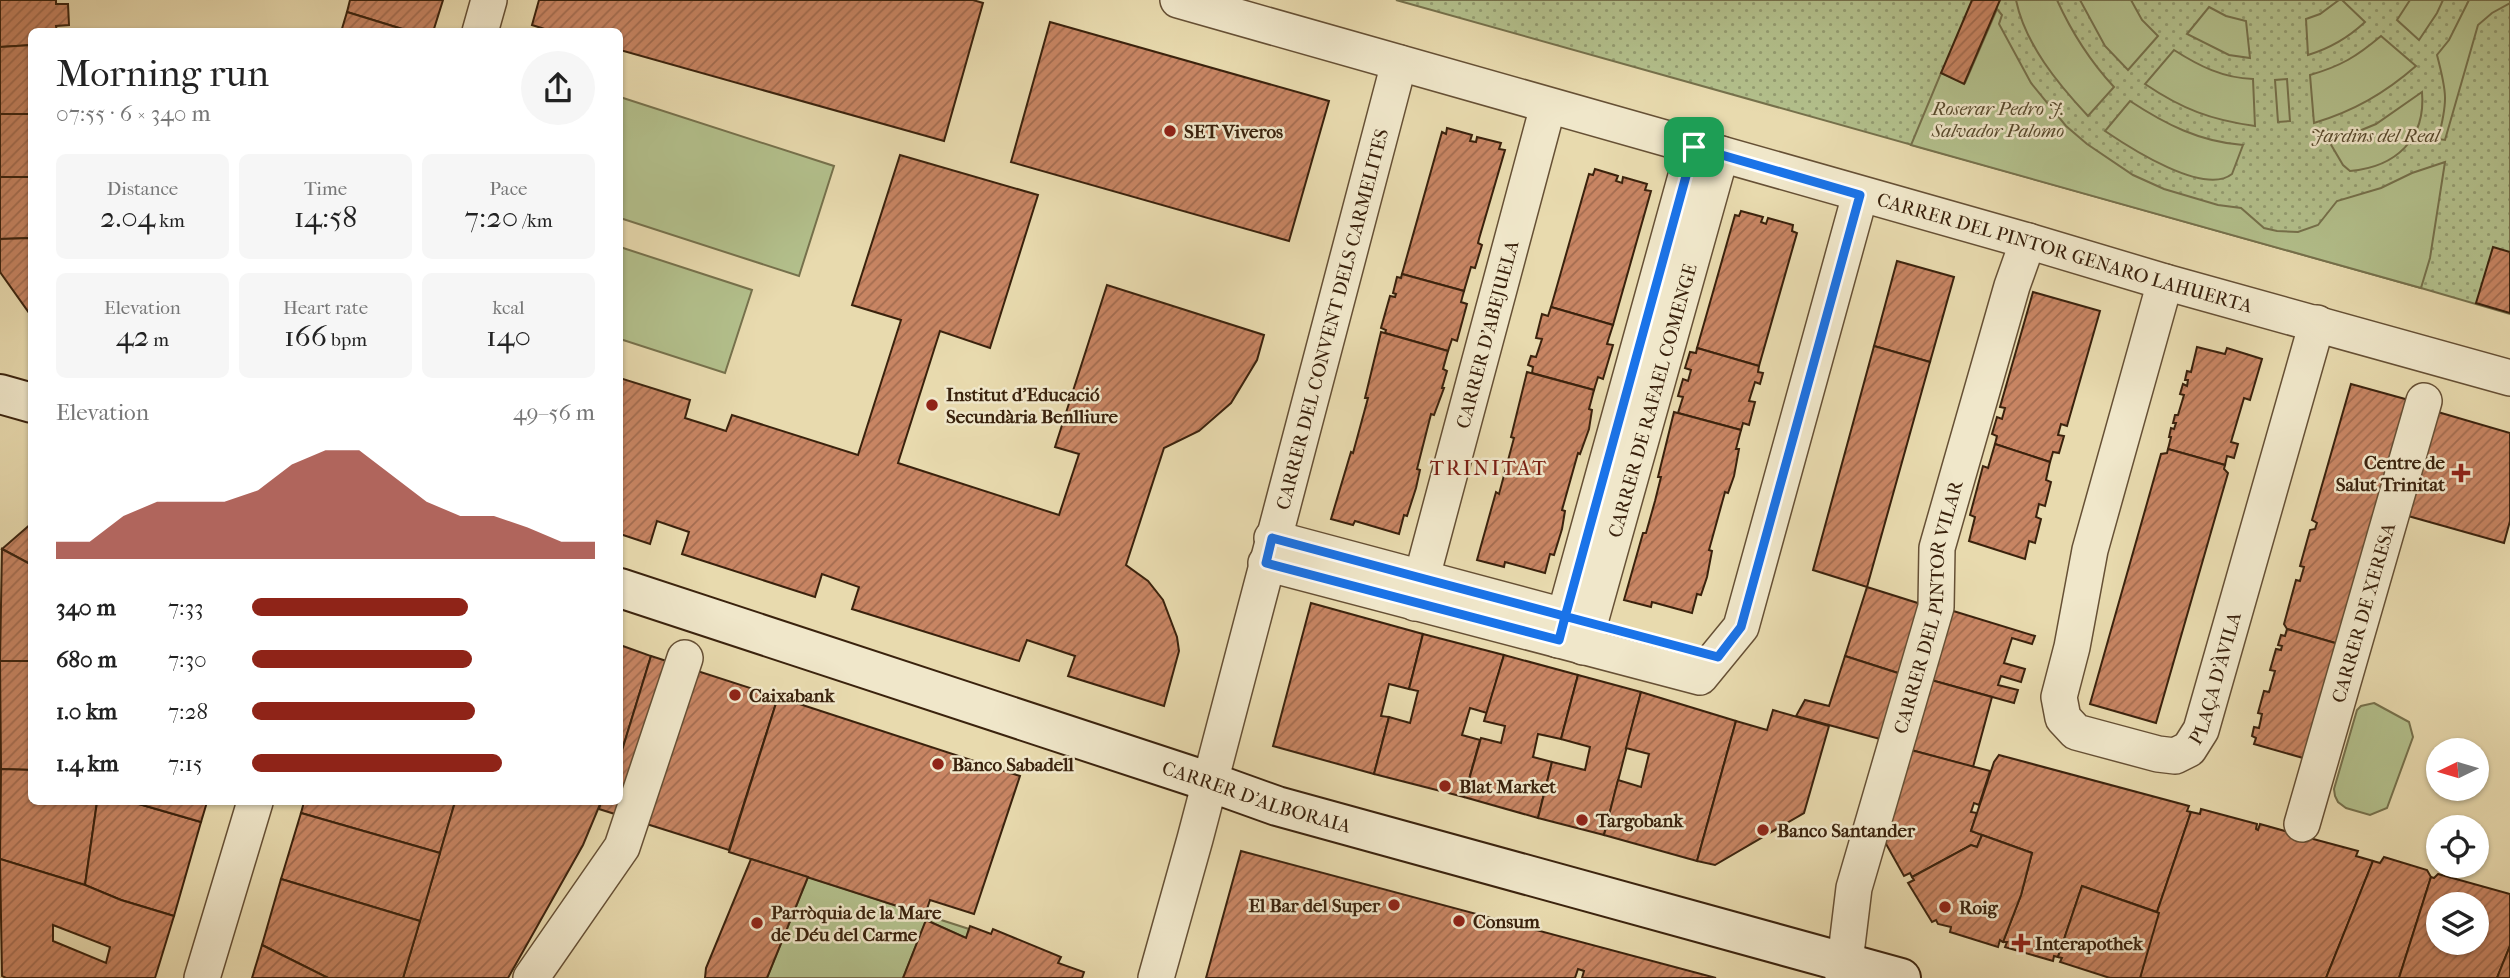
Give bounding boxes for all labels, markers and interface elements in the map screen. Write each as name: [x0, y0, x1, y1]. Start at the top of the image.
text: Morning run: [56, 51, 269, 96]
button: share: [521, 51, 595, 125]
park label: Roserar Pedro J. Salvador Palomo: [1930, 98, 2064, 142]
text: 07:55 · 6 × 340 m: [56, 100, 211, 127]
pin: [1664, 117, 1724, 177]
place label: SET Viveros: [1184, 121, 1283, 143]
marker: SET Viveros: [1162, 123, 1178, 139]
park label: Jardins del Real: [2311, 125, 2442, 147]
street label: CARRER DEL CONVENT DELS CARMELITES: [1272, 126, 1393, 512]
icon: arrive: [1675, 128, 1713, 166]
text: Distance: [107, 178, 178, 200]
text: Time: [304, 178, 347, 200]
text: Pace: [490, 178, 527, 200]
street label: CARRER DEL PINTOR GENARO LAHUERTA: [1874, 189, 2255, 318]
text: 2.04: [100, 200, 155, 235]
text: 14:58: [294, 200, 357, 235]
text: 7:20: [464, 200, 518, 235]
text: km: [155, 210, 185, 232]
text: /km: [518, 210, 553, 232]
street label: CARRER D'ABEJUELA: [1452, 238, 1524, 431]
street label: CARRER DE RAFAEL COMENGE: [1604, 261, 1702, 540]
text: Elevation: [104, 297, 181, 319]
text: Heart rate: [283, 297, 368, 319]
text: kcal: [493, 297, 524, 319]
text: 42: [116, 319, 149, 354]
text: 166: [284, 319, 327, 354]
text: 140: [486, 319, 531, 354]
text: m: [149, 329, 169, 351]
text: bpm: [327, 329, 367, 351]
place label: Institut d'Educació Secundària Benlliure: [946, 384, 1118, 428]
marker: Institut d'Educació Secundària Benlliure: [924, 397, 940, 413]
text: Elevation: [56, 399, 149, 426]
text: 49–56 m: [513, 399, 595, 426]
place label: Centre de Salut Trinitat: [2336, 452, 2446, 496]
district label: TRINITAT: [1430, 456, 1548, 480]
marker: Centre de Salut Trinitat: [2451, 463, 2471, 483]
street label: CARRER DEL PINTOR VILAR: [1890, 477, 1968, 737]
street label: CARRER DE XERESA: [2328, 520, 2400, 705]
text: 340 m: [56, 594, 116, 621]
text: 7:33: [168, 594, 204, 621]
street label: PLAÇA D'ÀVILA: [2185, 609, 2246, 749]
text: 680 m: [56, 646, 117, 673]
text: 7:30: [168, 646, 207, 673]
place label: Caixabank: [749, 685, 836, 707]
marker: Caixabank: [727, 687, 743, 703]
text: 1.0 km: [56, 698, 117, 725]
text: 7:28: [168, 698, 208, 725]
north arrow: [2426, 738, 2488, 802]
map controls: [2426, 738, 2489, 955]
text: 1.4 km: [56, 750, 119, 777]
text: 7:15: [168, 750, 203, 777]
place label: Banco Sabadell: [952, 754, 1074, 776]
marker: Banco Sabadell: [930, 756, 946, 772]
street label: CARRER D'ALBORAIA: [1159, 757, 1354, 838]
place label: Blat Market: [1459, 776, 1556, 798]
marker: Blat Market: [1437, 778, 1453, 794]
place label: Targobank: [1595, 810, 1684, 832]
marker: Targobank: [1574, 812, 1590, 828]
button: locate: [2426, 815, 2489, 878]
place label: Banco Santander: [1777, 820, 1916, 842]
marker: Banco Santander: [1755, 822, 1771, 838]
button: layers: [2426, 892, 2489, 955]
place label: El Bar del Super: [1249, 895, 1381, 917]
marker: El Bar del Super: [1386, 897, 1402, 913]
place label: Roig: [1959, 897, 1999, 919]
marker: Roig: [1937, 899, 1953, 915]
place label: Parròquia de la Mare de Déu del Carme: [771, 902, 942, 946]
place label: Consum: [1473, 911, 1540, 933]
marker: Consum: [1451, 913, 1467, 929]
marker: Parròquia de la Mare de Déu del Carme: [749, 915, 765, 931]
place label: Interapothek: [2035, 933, 2144, 955]
marker: Interapothek: [2013, 935, 2029, 951]

